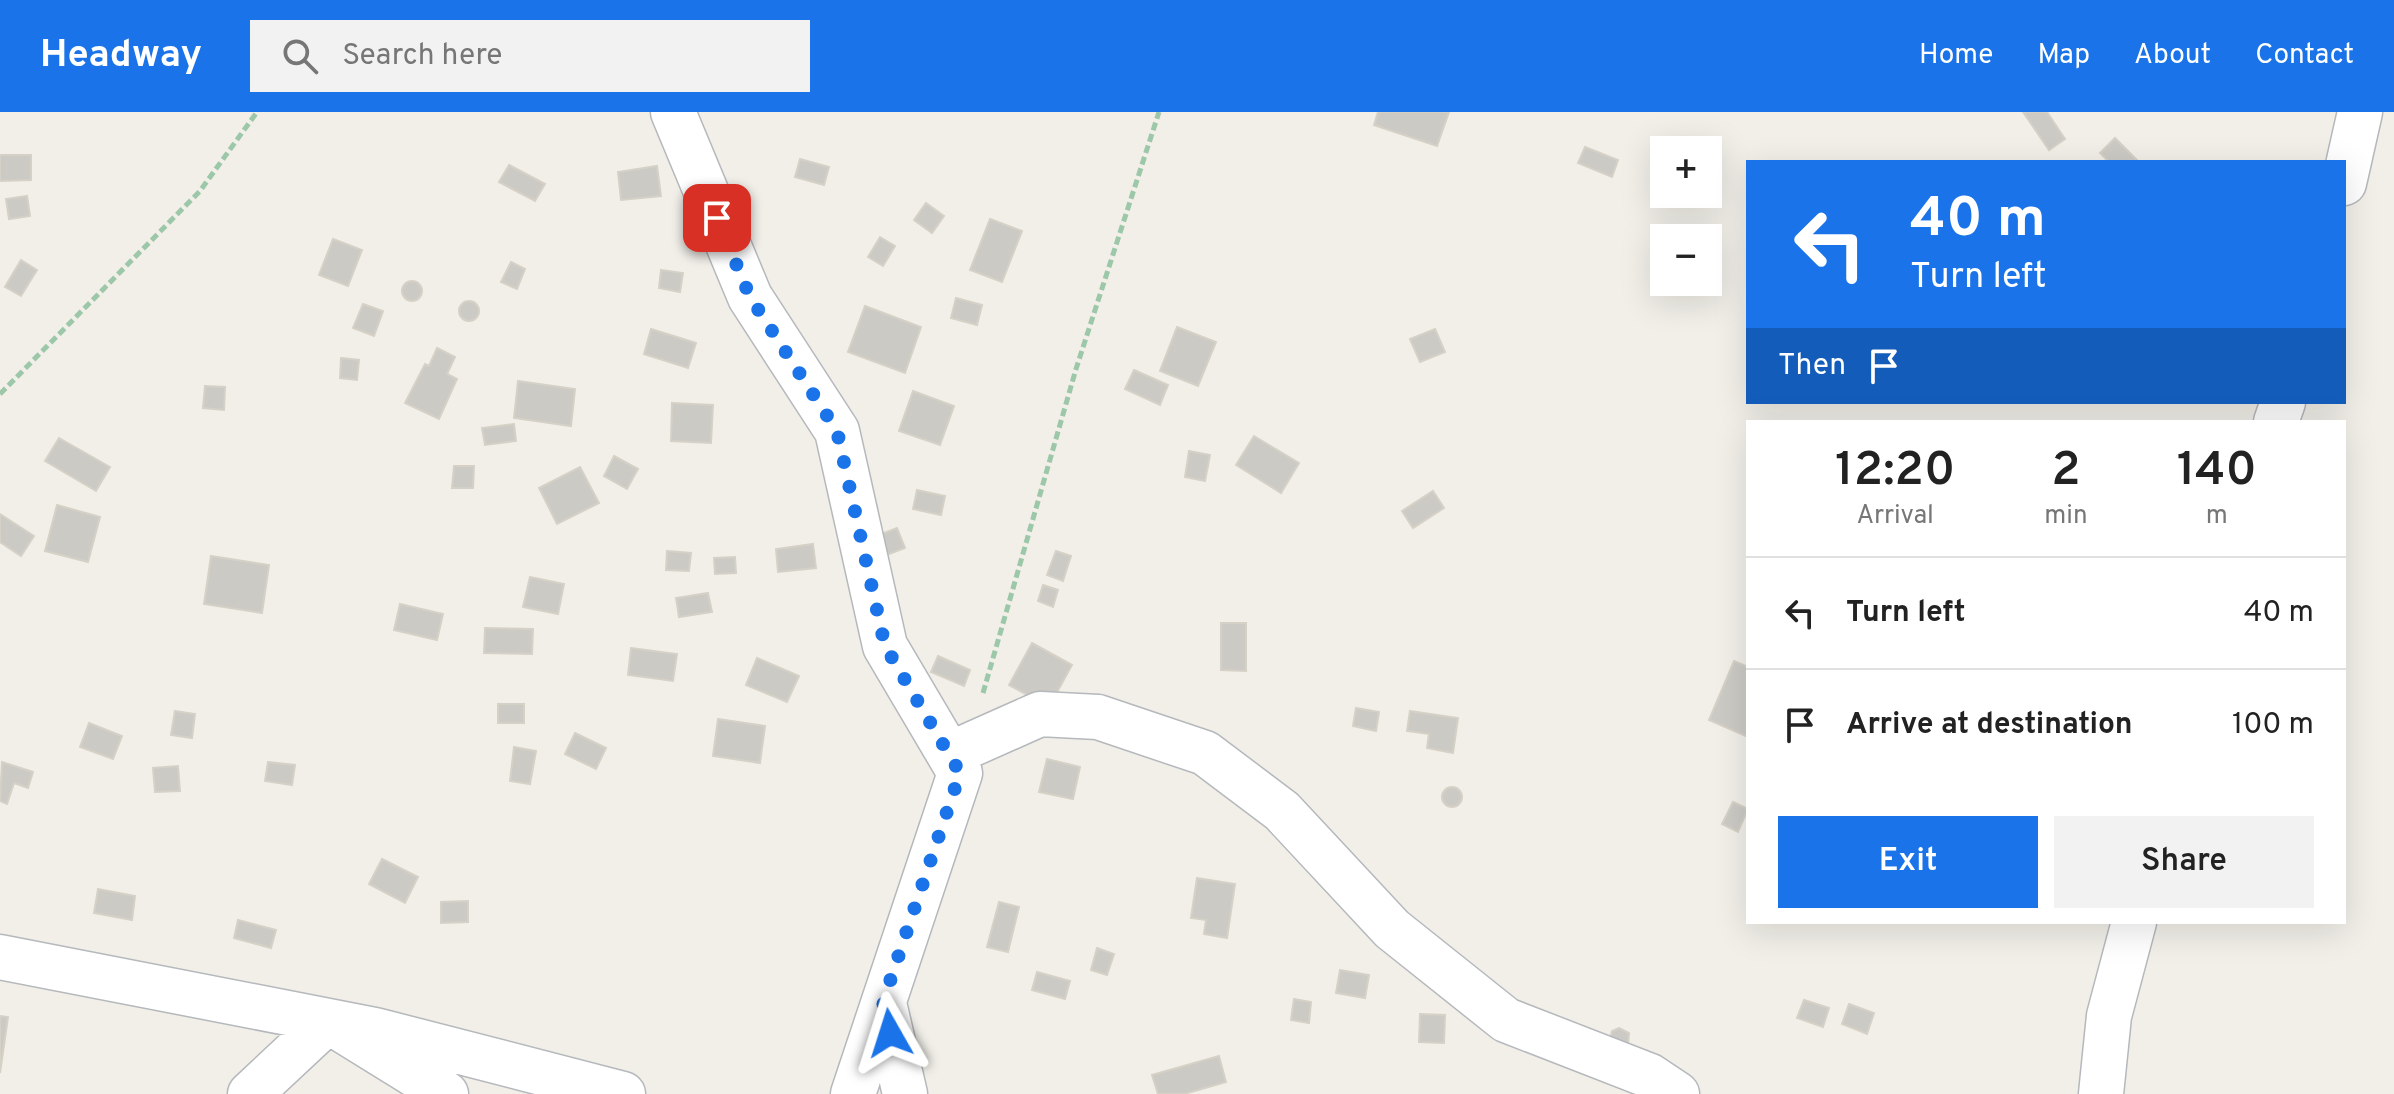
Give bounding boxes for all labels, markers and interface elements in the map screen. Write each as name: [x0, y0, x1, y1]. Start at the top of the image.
search box: [250, 20, 810, 92]
text: Headway: [40, 32, 202, 81]
icon: search: [278, 34, 322, 78]
text: Search here: [342, 38, 502, 75]
text: Home: [1919, 38, 1993, 74]
text: Map: [2037, 38, 2090, 74]
text: About: [2134, 38, 2211, 74]
text: Contact: [2255, 38, 2354, 74]
map controls: [1650, 136, 1722, 296]
button: +: [1650, 136, 1722, 208]
pin: [683, 184, 751, 252]
text: 40 m: [1910, 186, 2046, 256]
icon: left: [1778, 192, 1882, 296]
icon: arrive: [695, 196, 739, 240]
button: −: [1650, 224, 1722, 296]
text: Turn left: [1910, 255, 2047, 301]
icon: arrive: [1862, 344, 1906, 388]
text: Then: [1778, 348, 1846, 385]
text: 12:20: [1835, 442, 1955, 502]
text: 2: [2051, 442, 2081, 502]
text: 140: [2177, 442, 2257, 502]
text: Arrival: [1856, 500, 1934, 533]
text: min: [2044, 500, 2088, 533]
text: m: [2206, 500, 2228, 533]
icon: left: [1778, 591, 1822, 635]
text: Turn left: [1846, 595, 1966, 632]
text: 40 m: [2244, 595, 2314, 632]
icon: arrive: [1778, 703, 1822, 747]
text: Arrive at destination: [1846, 707, 2132, 744]
text: 100 m: [2232, 707, 2314, 744]
button: Exit: [1778, 816, 2038, 908]
button: Share: [2054, 816, 2314, 908]
position arrow: [848, 991, 932, 1075]

